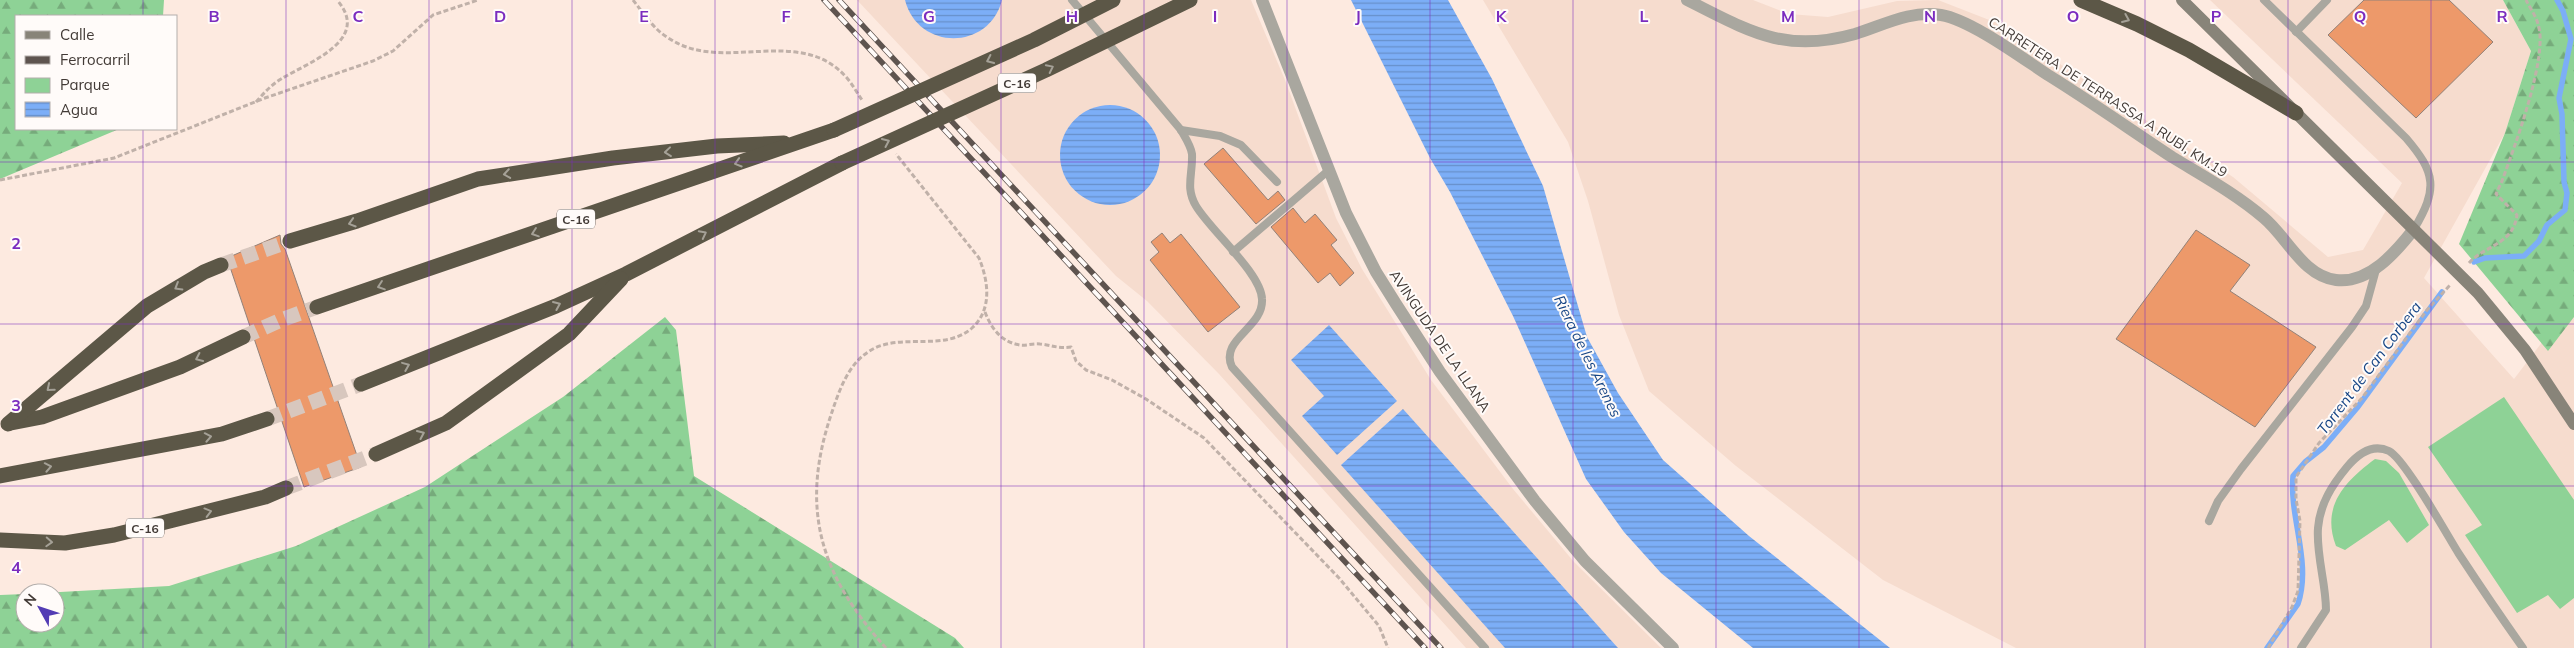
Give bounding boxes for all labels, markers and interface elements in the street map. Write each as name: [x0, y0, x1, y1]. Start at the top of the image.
text: B: [208, 6, 220, 26]
text: C: [353, 6, 364, 26]
text: D: [494, 6, 506, 26]
text: E: [639, 6, 649, 26]
text: F: [781, 6, 791, 26]
text: G: [923, 6, 935, 26]
text: H: [1066, 6, 1078, 26]
text: I: [1213, 6, 1217, 26]
text: J: [1355, 6, 1361, 26]
text: K: [1496, 6, 1508, 26]
text: L: [1640, 6, 1649, 26]
text: M: [1781, 6, 1795, 26]
text: N: [1924, 6, 1936, 26]
text: O: [2067, 6, 2079, 26]
text: P: [2211, 6, 2222, 26]
text: Q: [2354, 6, 2366, 26]
text: R: [2496, 6, 2508, 26]
one-way arrow: [2121, 12, 2130, 23]
street label: CARRETERA DE TERRASSA A RUBÍ, KM.19: [1985, 13, 2231, 181]
legend: [15, 15, 178, 130]
text: Calle: [60, 25, 94, 44]
text: Ferrocarril: [60, 50, 130, 69]
one-way arrow: [986, 53, 995, 64]
one-way arrow: [1045, 63, 1054, 74]
road number: C-16: [998, 74, 1036, 92]
text: Parque: [60, 75, 110, 94]
text: Agua: [60, 100, 98, 119]
one-way arrow: [881, 138, 890, 149]
one-way arrow: [663, 146, 671, 157]
one-way arrow: [735, 157, 743, 167]
one-way arrow: [502, 169, 511, 179]
road number: C-16: [557, 210, 595, 228]
one-way arrow: [348, 217, 357, 227]
one-way arrow: [531, 227, 540, 237]
one-way arrow: [698, 230, 707, 240]
text: 2: [11, 233, 21, 253]
street label: AVINGUDA DE LA LLANA: [1386, 266, 1495, 416]
one-way arrow: [377, 280, 386, 290]
one-way arrow: [174, 281, 183, 291]
water label: Riera de les Arenes: [1550, 292, 1626, 420]
water label: Torrent de Can Corbera: [2313, 298, 2425, 438]
one-way arrow: [552, 301, 561, 311]
one-way arrow: [195, 351, 204, 362]
one-way arrow: [401, 361, 410, 372]
one-way arrow: [47, 382, 56, 391]
text: 3: [11, 395, 21, 415]
one-way arrow: [416, 430, 425, 441]
one-way arrow: [203, 432, 212, 442]
one-way arrow: [44, 462, 52, 472]
one-way arrow: [203, 508, 211, 518]
road number: C-16: [126, 518, 164, 538]
one-way arrow: [45, 537, 53, 548]
text: 4: [11, 557, 21, 577]
north arrow: [15, 583, 65, 633]
text: N: [20, 590, 40, 609]

